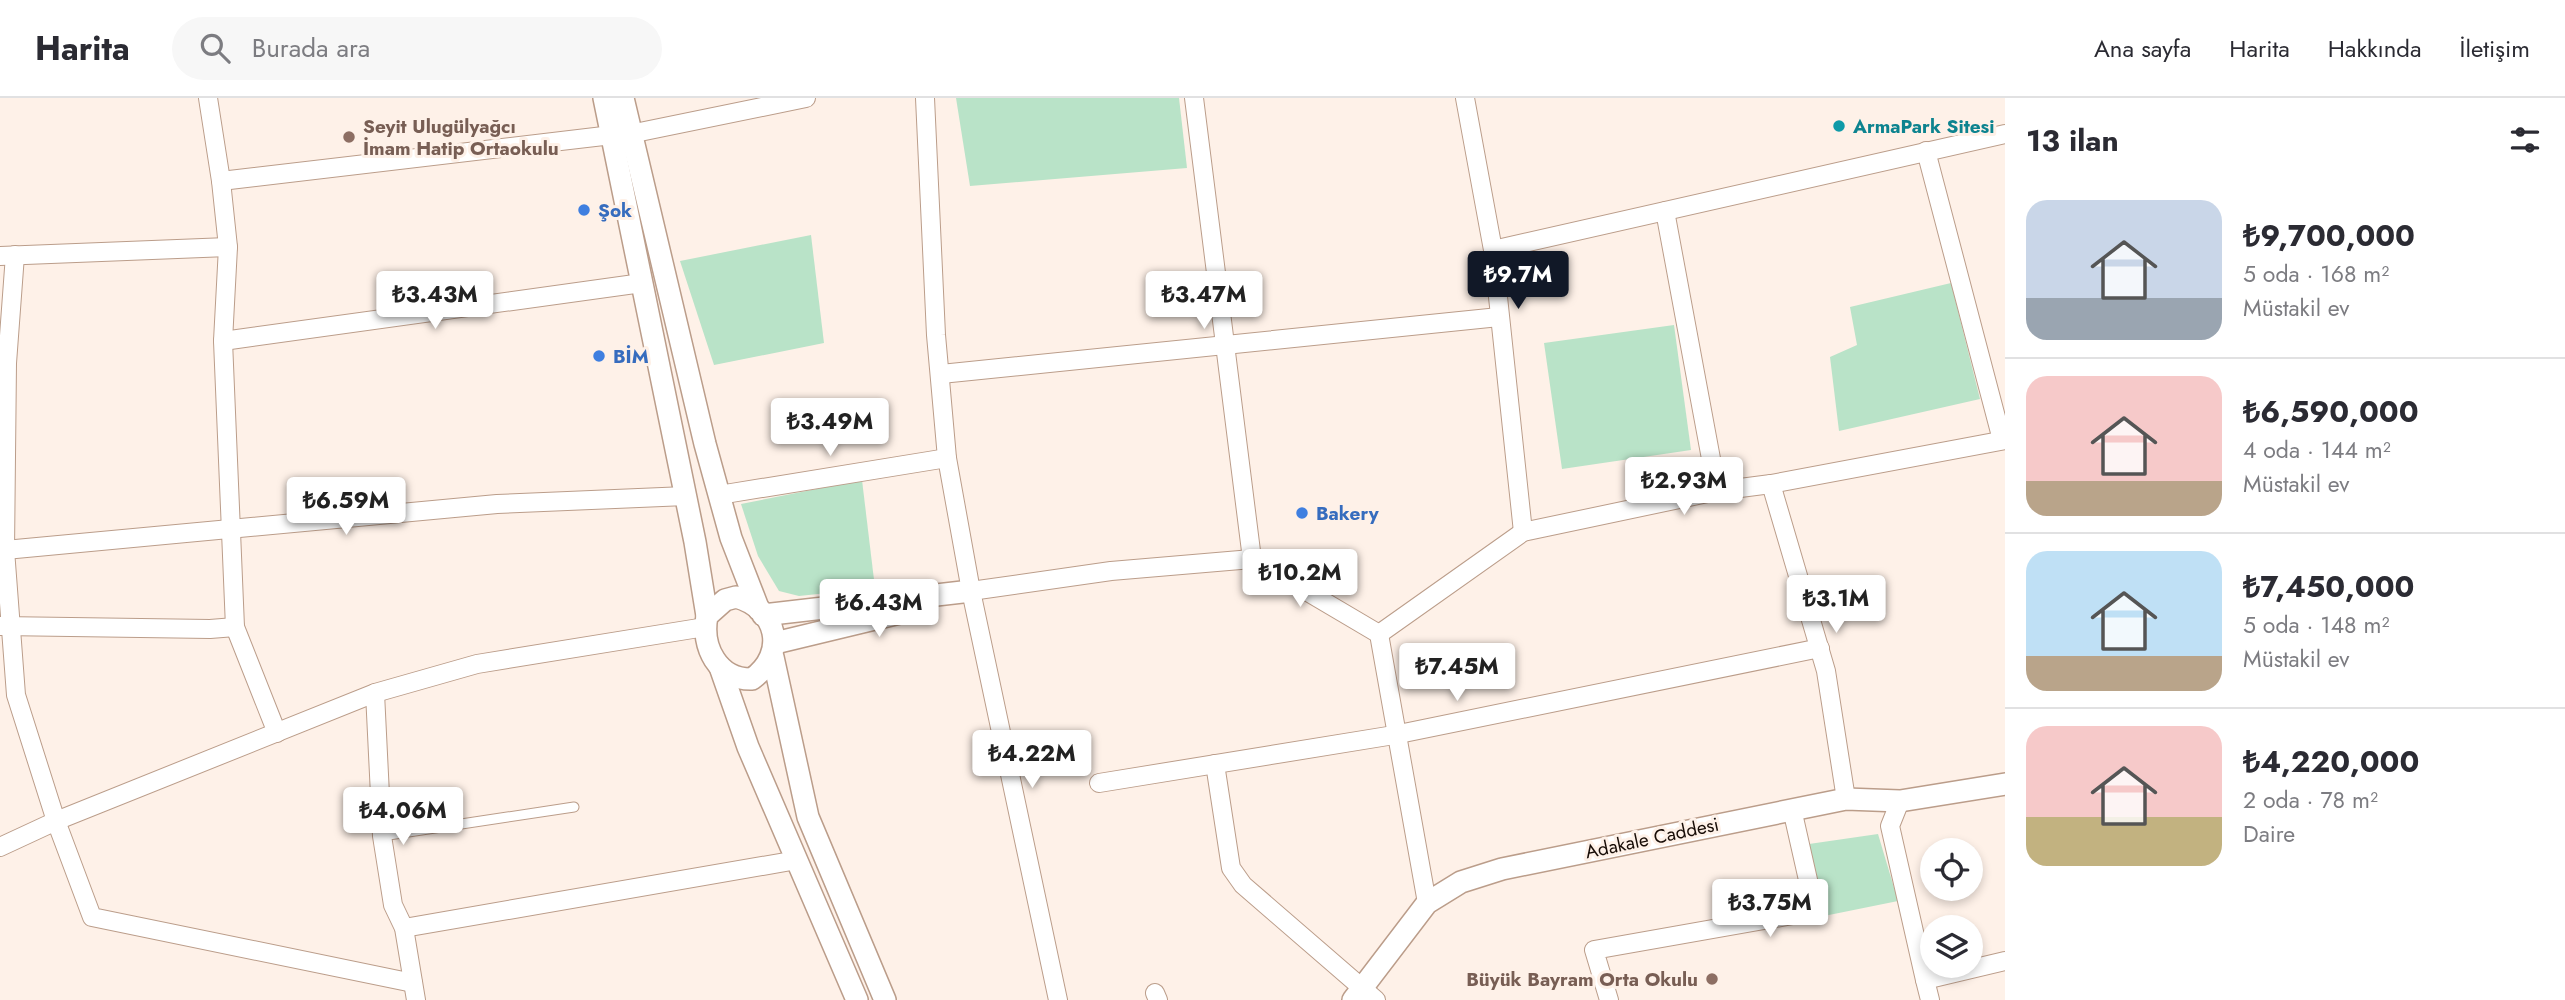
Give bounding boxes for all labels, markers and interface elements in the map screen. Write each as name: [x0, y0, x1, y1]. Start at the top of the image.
search box: [172, 17, 662, 80]
text: Harita: [35, 25, 130, 72]
icon: search: [196, 29, 234, 67]
text: Burada ara: [252, 29, 370, 67]
text: Ana sayfa: [2094, 31, 2191, 66]
text: Harita: [2229, 31, 2290, 66]
text: Hakkında: [2328, 31, 2422, 66]
text: İletişim: [2460, 31, 2530, 66]
place label: Seyit Ulugülyağcı İmam Hatip Ortaokulu: [363, 113, 559, 162]
place label: ArmaPark Sitesi: [1852, 113, 1995, 140]
marker: ArmaPark Sitesi: [1831, 118, 1847, 134]
text: 13 ilan: [2026, 119, 2119, 162]
icon: filters: [2506, 121, 2544, 159]
marker: Seyit Ulugülyağcı İmam Hatip Ortaokulu: [341, 129, 357, 145]
place label: Şok: [598, 197, 632, 224]
marker: Şok: [576, 202, 592, 218]
text: ₺9,700,000: [2243, 214, 2415, 257]
icon: home: [2082, 228, 2166, 312]
pin: ₺9.7M: [1469, 252, 1567, 311]
text: ₺9.7M: [1484, 257, 1552, 291]
text: 5 oda · 168 m²: [2243, 257, 2389, 291]
pin: ₺3.43M: [378, 272, 492, 331]
pin: ₺3.47M: [1147, 272, 1261, 331]
text: ₺3.43M: [392, 277, 478, 311]
text: ₺3.47M: [1162, 277, 1246, 311]
text: Müstakil ev: [2243, 291, 2349, 325]
place label: BİM: [613, 343, 649, 370]
marker: BİM: [591, 348, 607, 364]
text: ₺6,590,000: [2243, 390, 2419, 433]
pin: ₺3.49M: [773, 398, 887, 458]
text: ₺3.49M: [787, 404, 873, 438]
icon: home: [2082, 404, 2166, 488]
text: 4 oda · 144 m²: [2243, 433, 2391, 467]
pin: ₺2.93M: [1627, 458, 1741, 517]
text: ₺2.93M: [1641, 463, 1727, 497]
text: Müstakil ev: [2243, 467, 2349, 501]
pin: ₺6.59M: [289, 478, 403, 537]
text: ₺6.59M: [303, 483, 389, 517]
place label: Bakery: [1316, 500, 1380, 527]
marker: Bakery: [1294, 505, 1310, 521]
pin: ₺10.2M: [1243, 550, 1357, 609]
text: ₺10.2M: [1258, 555, 1342, 589]
text: ₺7,450,000: [2243, 565, 2414, 608]
pin: ₺3.1M: [1787, 575, 1885, 635]
icon: home: [2082, 579, 2166, 663]
pin: ₺6.43M: [822, 580, 936, 639]
text: ₺3.1M: [1803, 581, 1869, 615]
text: ₺6.43M: [836, 585, 922, 619]
text: 5 oda · 148 m²: [2243, 608, 2389, 642]
text: Müstakil ev: [2243, 642, 2349, 676]
pin: ₺7.45M: [1400, 644, 1514, 703]
text: ₺7.45M: [1415, 649, 1499, 683]
pin: ₺4.22M: [975, 730, 1089, 790]
text: ₺4.22M: [988, 736, 1076, 770]
text: ₺4,220,000: [2243, 740, 2419, 783]
icon: home: [2082, 754, 2166, 838]
text: 2 oda · 78 m²: [2243, 783, 2378, 817]
pin: ₺4.06M: [346, 788, 460, 847]
text: ₺4.06M: [359, 793, 447, 827]
street label: Adakale Caddesi: [1583, 811, 1721, 865]
text: Daire: [2243, 817, 2295, 851]
map controls: [1920, 838, 1983, 978]
button: locate: [1920, 838, 1983, 901]
pin: ₺3.75M: [1713, 880, 1827, 939]
text: ₺3.75M: [1728, 885, 1812, 919]
button: layers: [1920, 915, 1983, 978]
place label: Büyük Bayram Orta Okulu: [1466, 966, 1698, 993]
marker: Büyük Bayram Orta Okulu: [1704, 971, 1720, 987]

